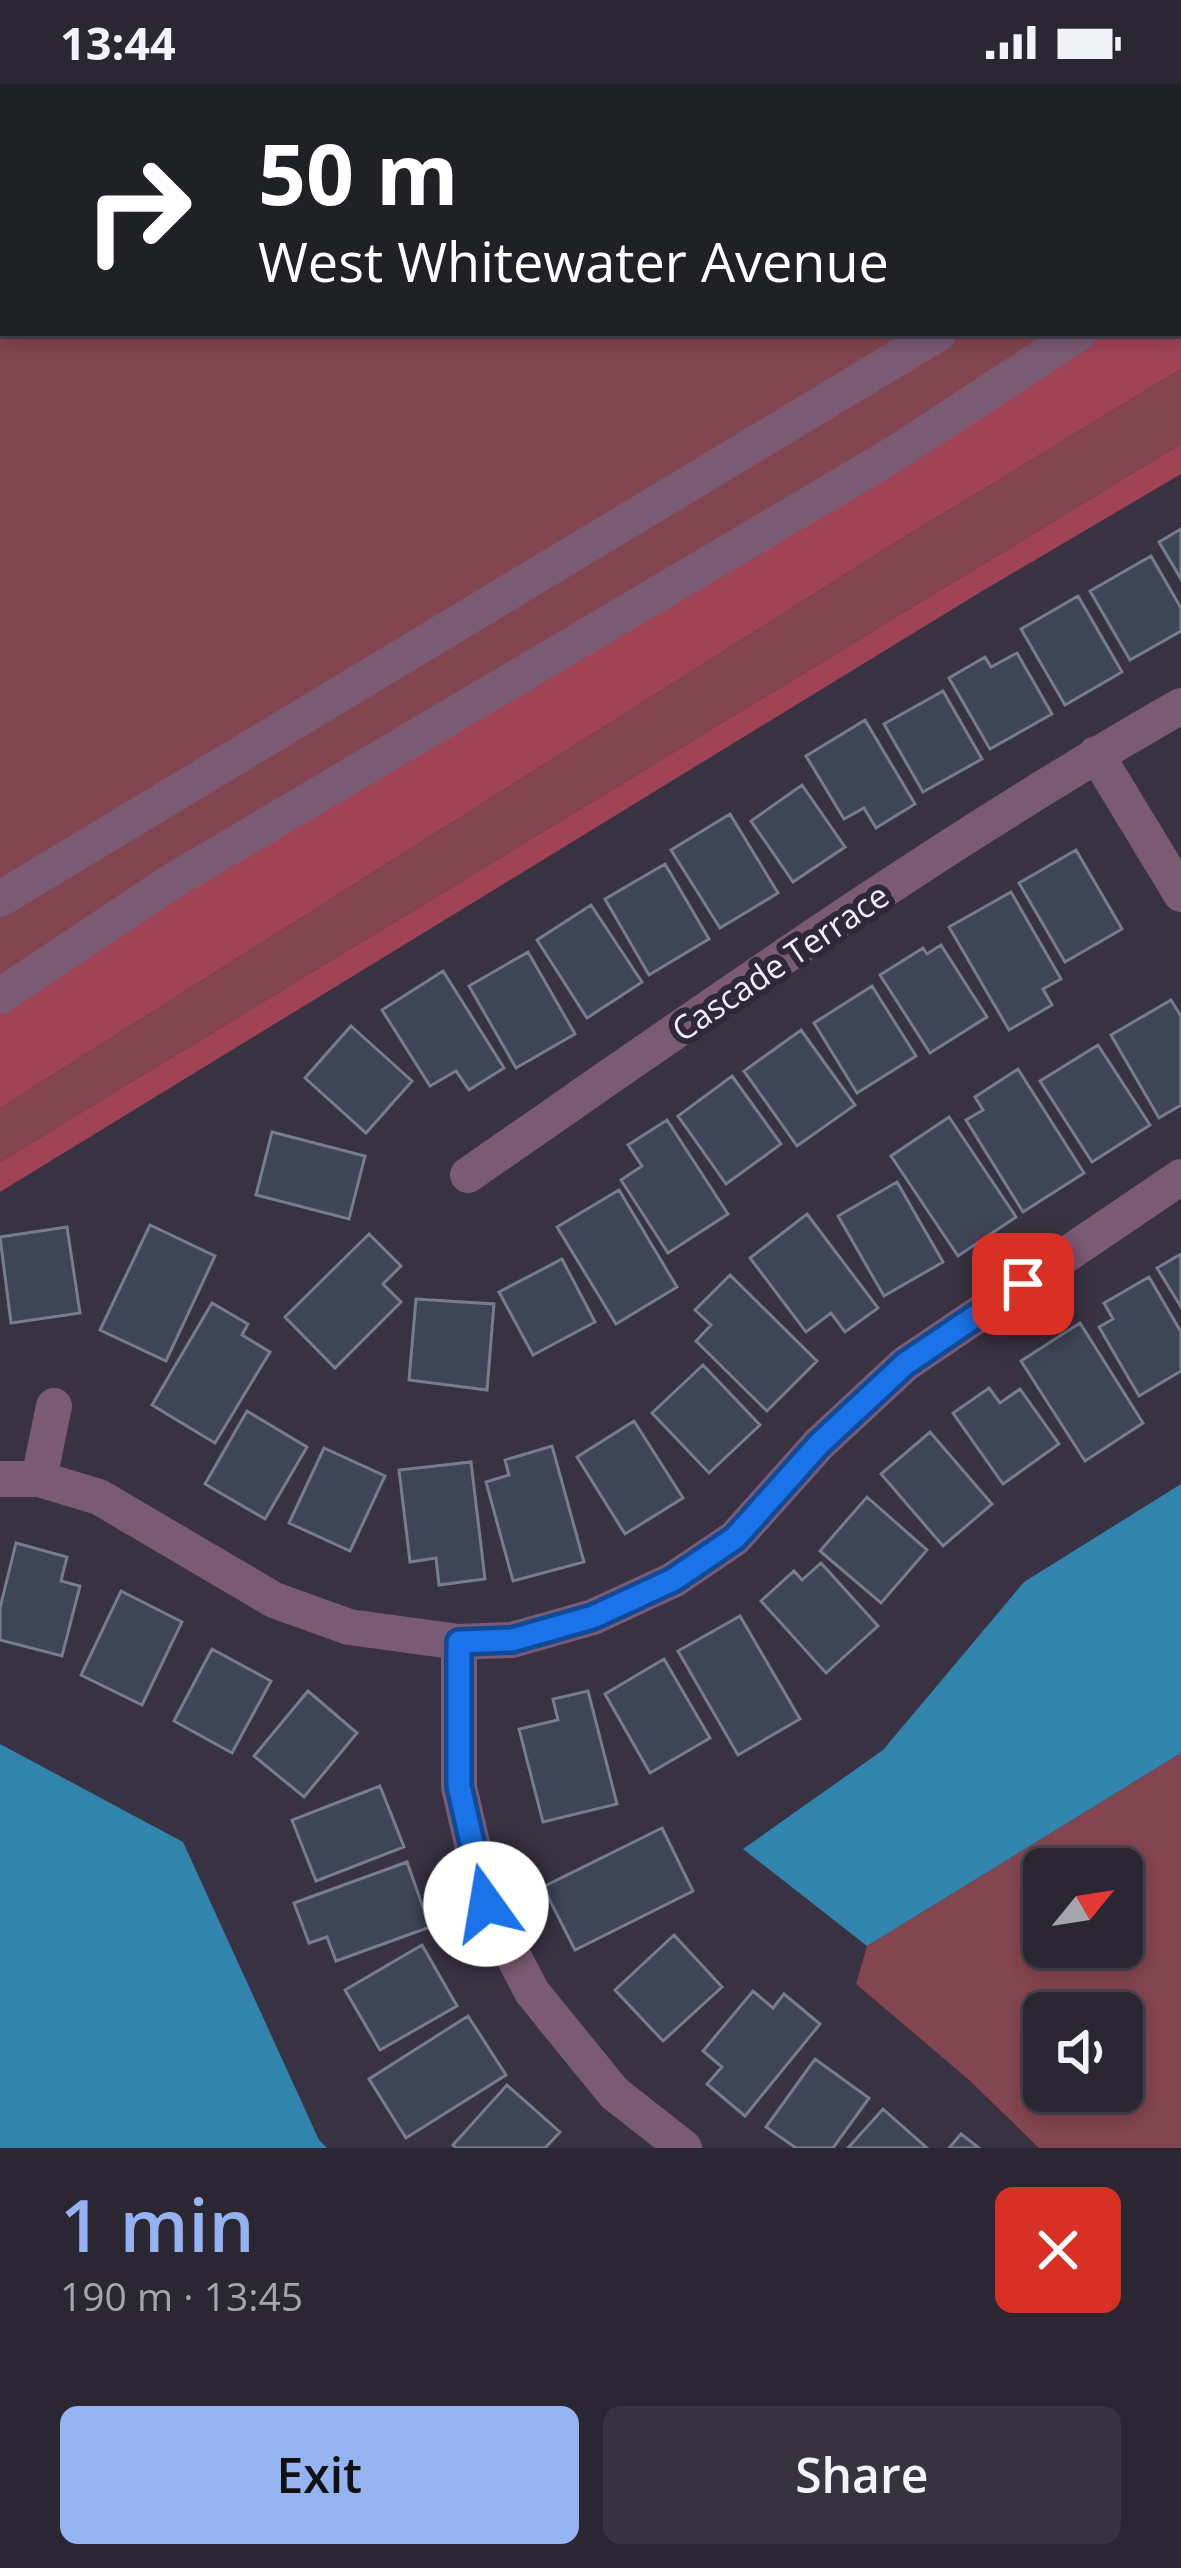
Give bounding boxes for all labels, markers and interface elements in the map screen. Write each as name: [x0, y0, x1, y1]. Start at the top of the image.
text: 13:44: [60, 12, 176, 73]
text: 50 m: [258, 115, 458, 230]
icon: right: [60, 132, 216, 288]
text: West Whitewater Avenue: [258, 224, 889, 298]
street label: Cascade Terrace: [663, 873, 897, 1051]
pin: [972, 1233, 1074, 1335]
icon: arrive: [990, 1251, 1056, 1317]
position arrow: [423, 1841, 549, 1967]
north arrow: [1023, 1848, 1143, 1968]
map controls: [1023, 1848, 1143, 2112]
button: sound: [1023, 1992, 1143, 2112]
text: 1 min: [60, 2175, 254, 2273]
button: close: [995, 2187, 1121, 2313]
text: 190 m · 13:45: [60, 2269, 303, 2322]
button: Exit: [60, 2406, 579, 2544]
button: Share: [603, 2406, 1121, 2544]

